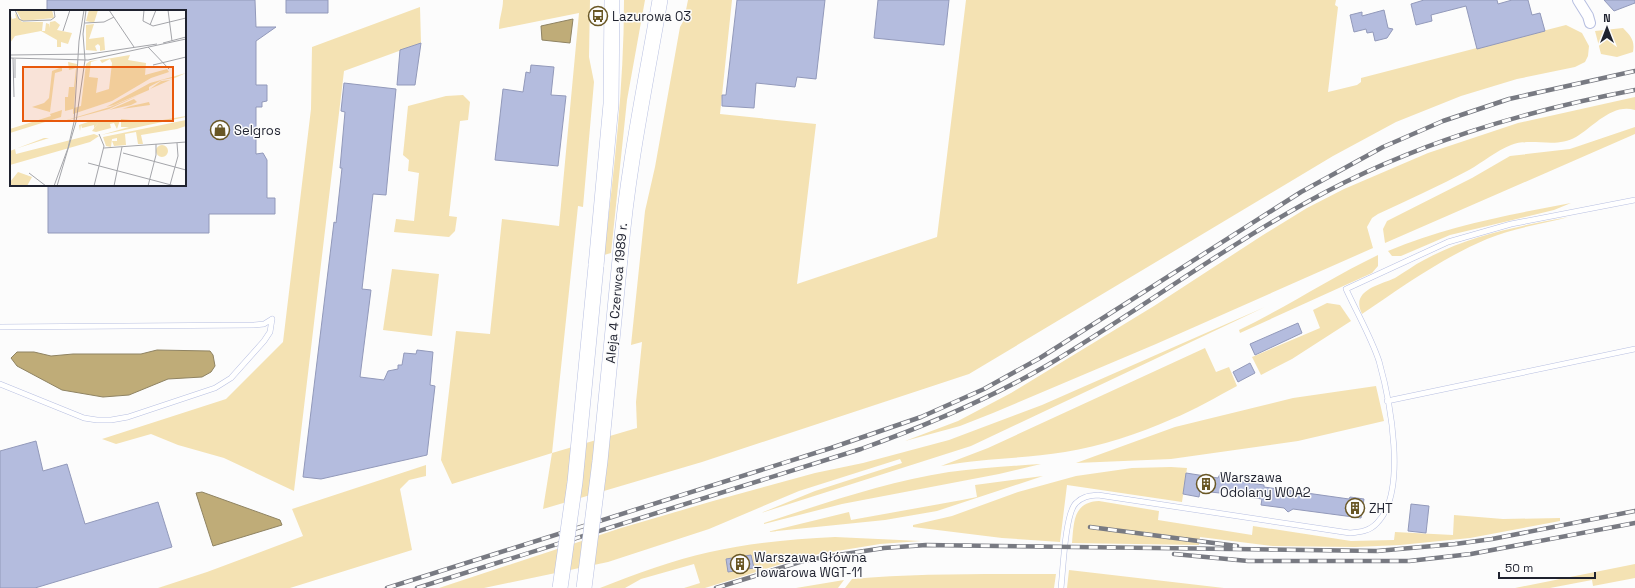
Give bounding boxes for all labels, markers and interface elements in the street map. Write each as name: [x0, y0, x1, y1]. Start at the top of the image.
bus stop icon: Lazurowa 03: [587, 5, 609, 27]
place label: Lazurowa 03: [612, 8, 691, 25]
north arrow: [1587, 8, 1627, 48]
inset map: [10, 10, 186, 186]
text: N: [1603, 11, 1611, 25]
shop icon: Selgros: [209, 119, 231, 141]
place label: Selgros: [234, 122, 281, 139]
street label: Aleja 4 Czerwca 1989 r.: [602, 222, 631, 364]
place label: Warszawa Odolany WOA2: [1220, 469, 1311, 501]
building icon: Warszawa Odolany WOA2: [1195, 473, 1217, 495]
building icon: ZHT: [1344, 497, 1366, 519]
place label: ZHT: [1369, 500, 1393, 517]
place label: Warszawa Główna Towarowa WGT-11: [754, 549, 867, 581]
building icon: Warszawa Główna Towarowa WGT-11: [729, 553, 751, 575]
scale bar: [1499, 554, 1595, 580]
text: 50 m: [1505, 560, 1533, 576]

